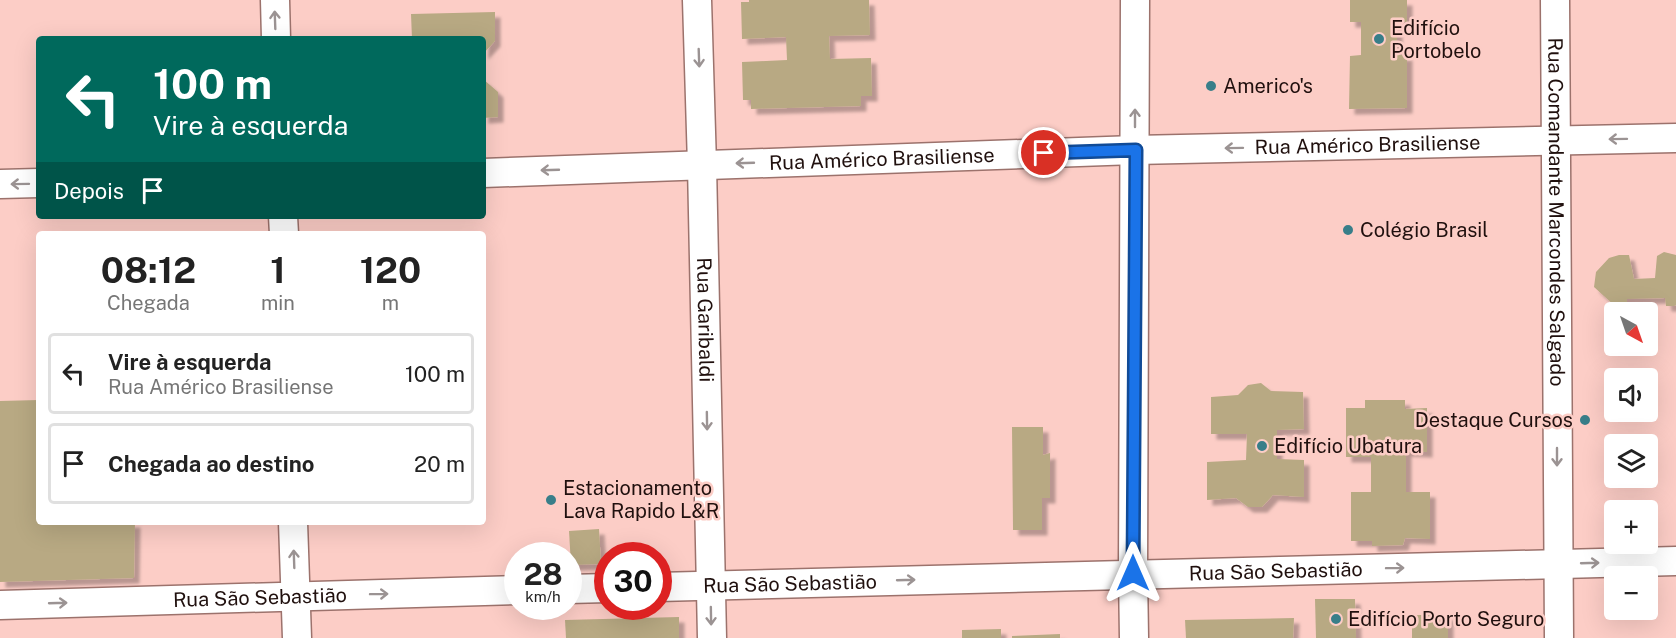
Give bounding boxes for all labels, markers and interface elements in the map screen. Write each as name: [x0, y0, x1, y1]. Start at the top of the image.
one-way arrow: [270, 10, 281, 30]
place label: Edifício Portobelo: [1391, 16, 1481, 63]
marker: Edifício Portobelo: [1372, 32, 1386, 46]
street label: Rua Comandante Marcondes Salgado: [1543, 37, 1569, 387]
one-way arrow: [693, 48, 704, 68]
text: 100 m: [153, 59, 272, 108]
icon: left: [54, 60, 132, 138]
place label: Americo's: [1223, 74, 1313, 98]
marker: Americo's: [1204, 79, 1218, 93]
one-way arrow: [1129, 108, 1141, 128]
text: Vire à esquerda: [153, 109, 348, 141]
pin: [1018, 127, 1069, 178]
street label: Rua Américo Brasiliense: [1254, 130, 1481, 159]
one-way arrow: [1608, 133, 1628, 145]
icon: arrive: [1027, 136, 1060, 169]
one-way arrow: [1224, 142, 1244, 154]
street label: Rua Américo Brasiliense: [769, 143, 995, 175]
one-way arrow: [735, 158, 755, 169]
one-way arrow: [540, 164, 560, 176]
icon: arrive: [136, 174, 169, 207]
one-way arrow: [10, 178, 30, 190]
text: Depois: [54, 178, 124, 204]
place label: Colégio Brasil: [1360, 218, 1488, 242]
marker: Colégio Brasil: [1341, 223, 1355, 237]
text: 08:12: [101, 249, 196, 291]
text: 1: [270, 249, 286, 291]
text: 120: [360, 249, 421, 291]
street label: Rua Garibaldi: [692, 257, 719, 383]
text: Chegada: [107, 291, 190, 315]
text: min: [261, 291, 295, 315]
text: m: [382, 291, 399, 315]
north arrow: [1604, 302, 1658, 356]
map controls: [1604, 302, 1658, 620]
text: Vire à esquerda: [108, 349, 272, 375]
icon: left: [57, 357, 90, 390]
text: 100 m: [405, 361, 465, 387]
button: sound: [1604, 368, 1658, 422]
text: Rua Américo Brasiliense: [108, 375, 334, 399]
place label: Destaque Cursos: [1415, 408, 1573, 432]
one-way arrow: [701, 411, 713, 431]
marker: Destaque Cursos: [1578, 413, 1592, 427]
place label: Edifício Ubatura: [1274, 434, 1422, 458]
button: layers: [1604, 434, 1658, 488]
marker: Edifício Ubatura: [1255, 439, 1269, 453]
icon: arrive: [57, 447, 90, 480]
one-way arrow: [1551, 447, 1563, 467]
text: Chegada ao destino: [108, 451, 314, 477]
text: 20 m: [414, 451, 465, 477]
place label: Estacionamento Lava Rapido L&R: [563, 476, 719, 523]
marker: Estacionamento Lava Rapido L&R: [544, 493, 558, 507]
button: +: [1604, 500, 1658, 554]
position arrow: [1101, 541, 1165, 605]
speed limit sign: 30: [594, 542, 672, 620]
one-way arrow: [289, 550, 300, 570]
text: 28: [523, 556, 563, 592]
street label: Rua São Sebastião: [1189, 557, 1363, 585]
one-way arrow: [1579, 558, 1599, 569]
one-way arrow: [1384, 562, 1404, 573]
button: −: [1604, 566, 1658, 620]
street label: Rua São Sebastião: [703, 569, 877, 598]
one-way arrow: [895, 574, 915, 586]
street label: Rua São Sebastião: [173, 583, 347, 612]
one-way arrow: [369, 588, 389, 600]
text: km/h: [525, 588, 561, 605]
one-way arrow: [48, 598, 68, 609]
one-way arrow: [705, 606, 717, 626]
place label: Edifício Porto Seguro: [1348, 607, 1544, 631]
marker: Edifício Porto Seguro: [1329, 612, 1343, 626]

